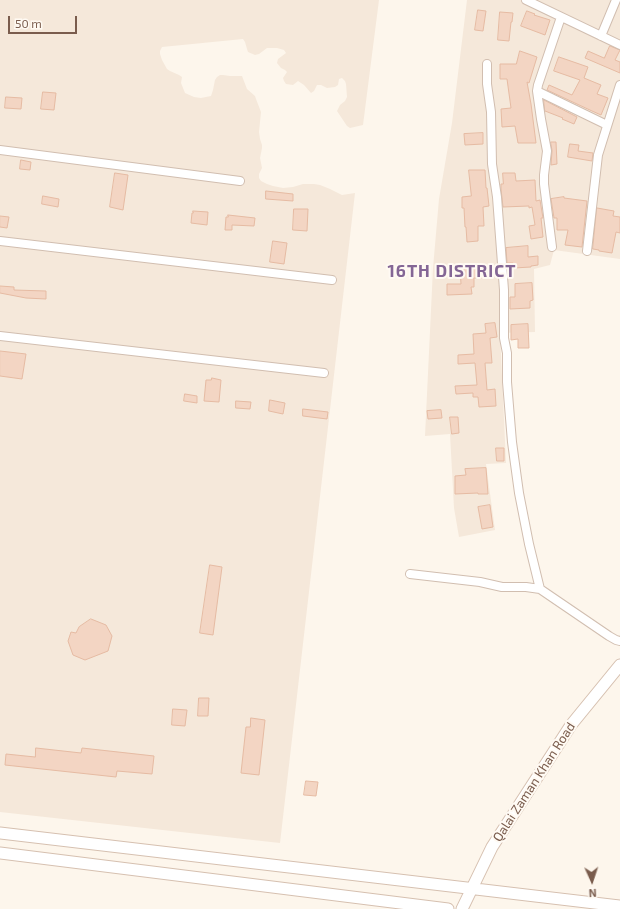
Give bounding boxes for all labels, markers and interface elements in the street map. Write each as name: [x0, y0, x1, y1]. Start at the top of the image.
scale bar: [10, 8, 79, 34]
text: 50 m: [15, 16, 42, 30]
district label: 16TH DISTRICT: [388, 261, 516, 281]
street label: Qalai Zaman Khan Road: [490, 719, 578, 845]
north arrow: [572, 861, 612, 901]
text: N: [588, 887, 597, 900]

